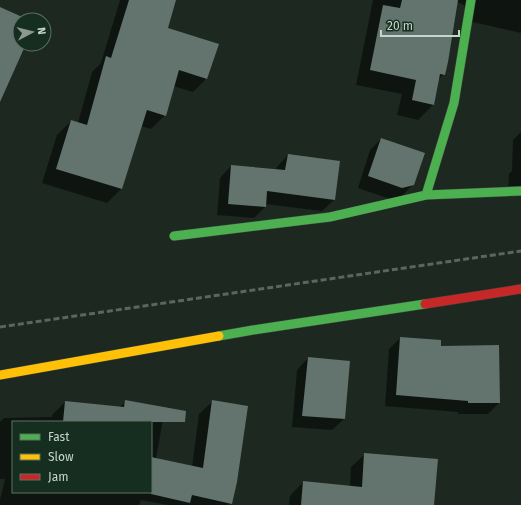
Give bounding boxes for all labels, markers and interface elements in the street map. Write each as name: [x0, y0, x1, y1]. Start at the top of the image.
north arrow: [12, 12, 52, 52]
scale bar: [381, 12, 459, 38]
text: 20 m: [387, 19, 413, 33]
text: N: [35, 26, 48, 35]
legend: [12, 421, 152, 493]
text: Fast: [48, 430, 70, 444]
text: Slow: [48, 450, 74, 464]
text: Jam: [48, 470, 68, 484]

